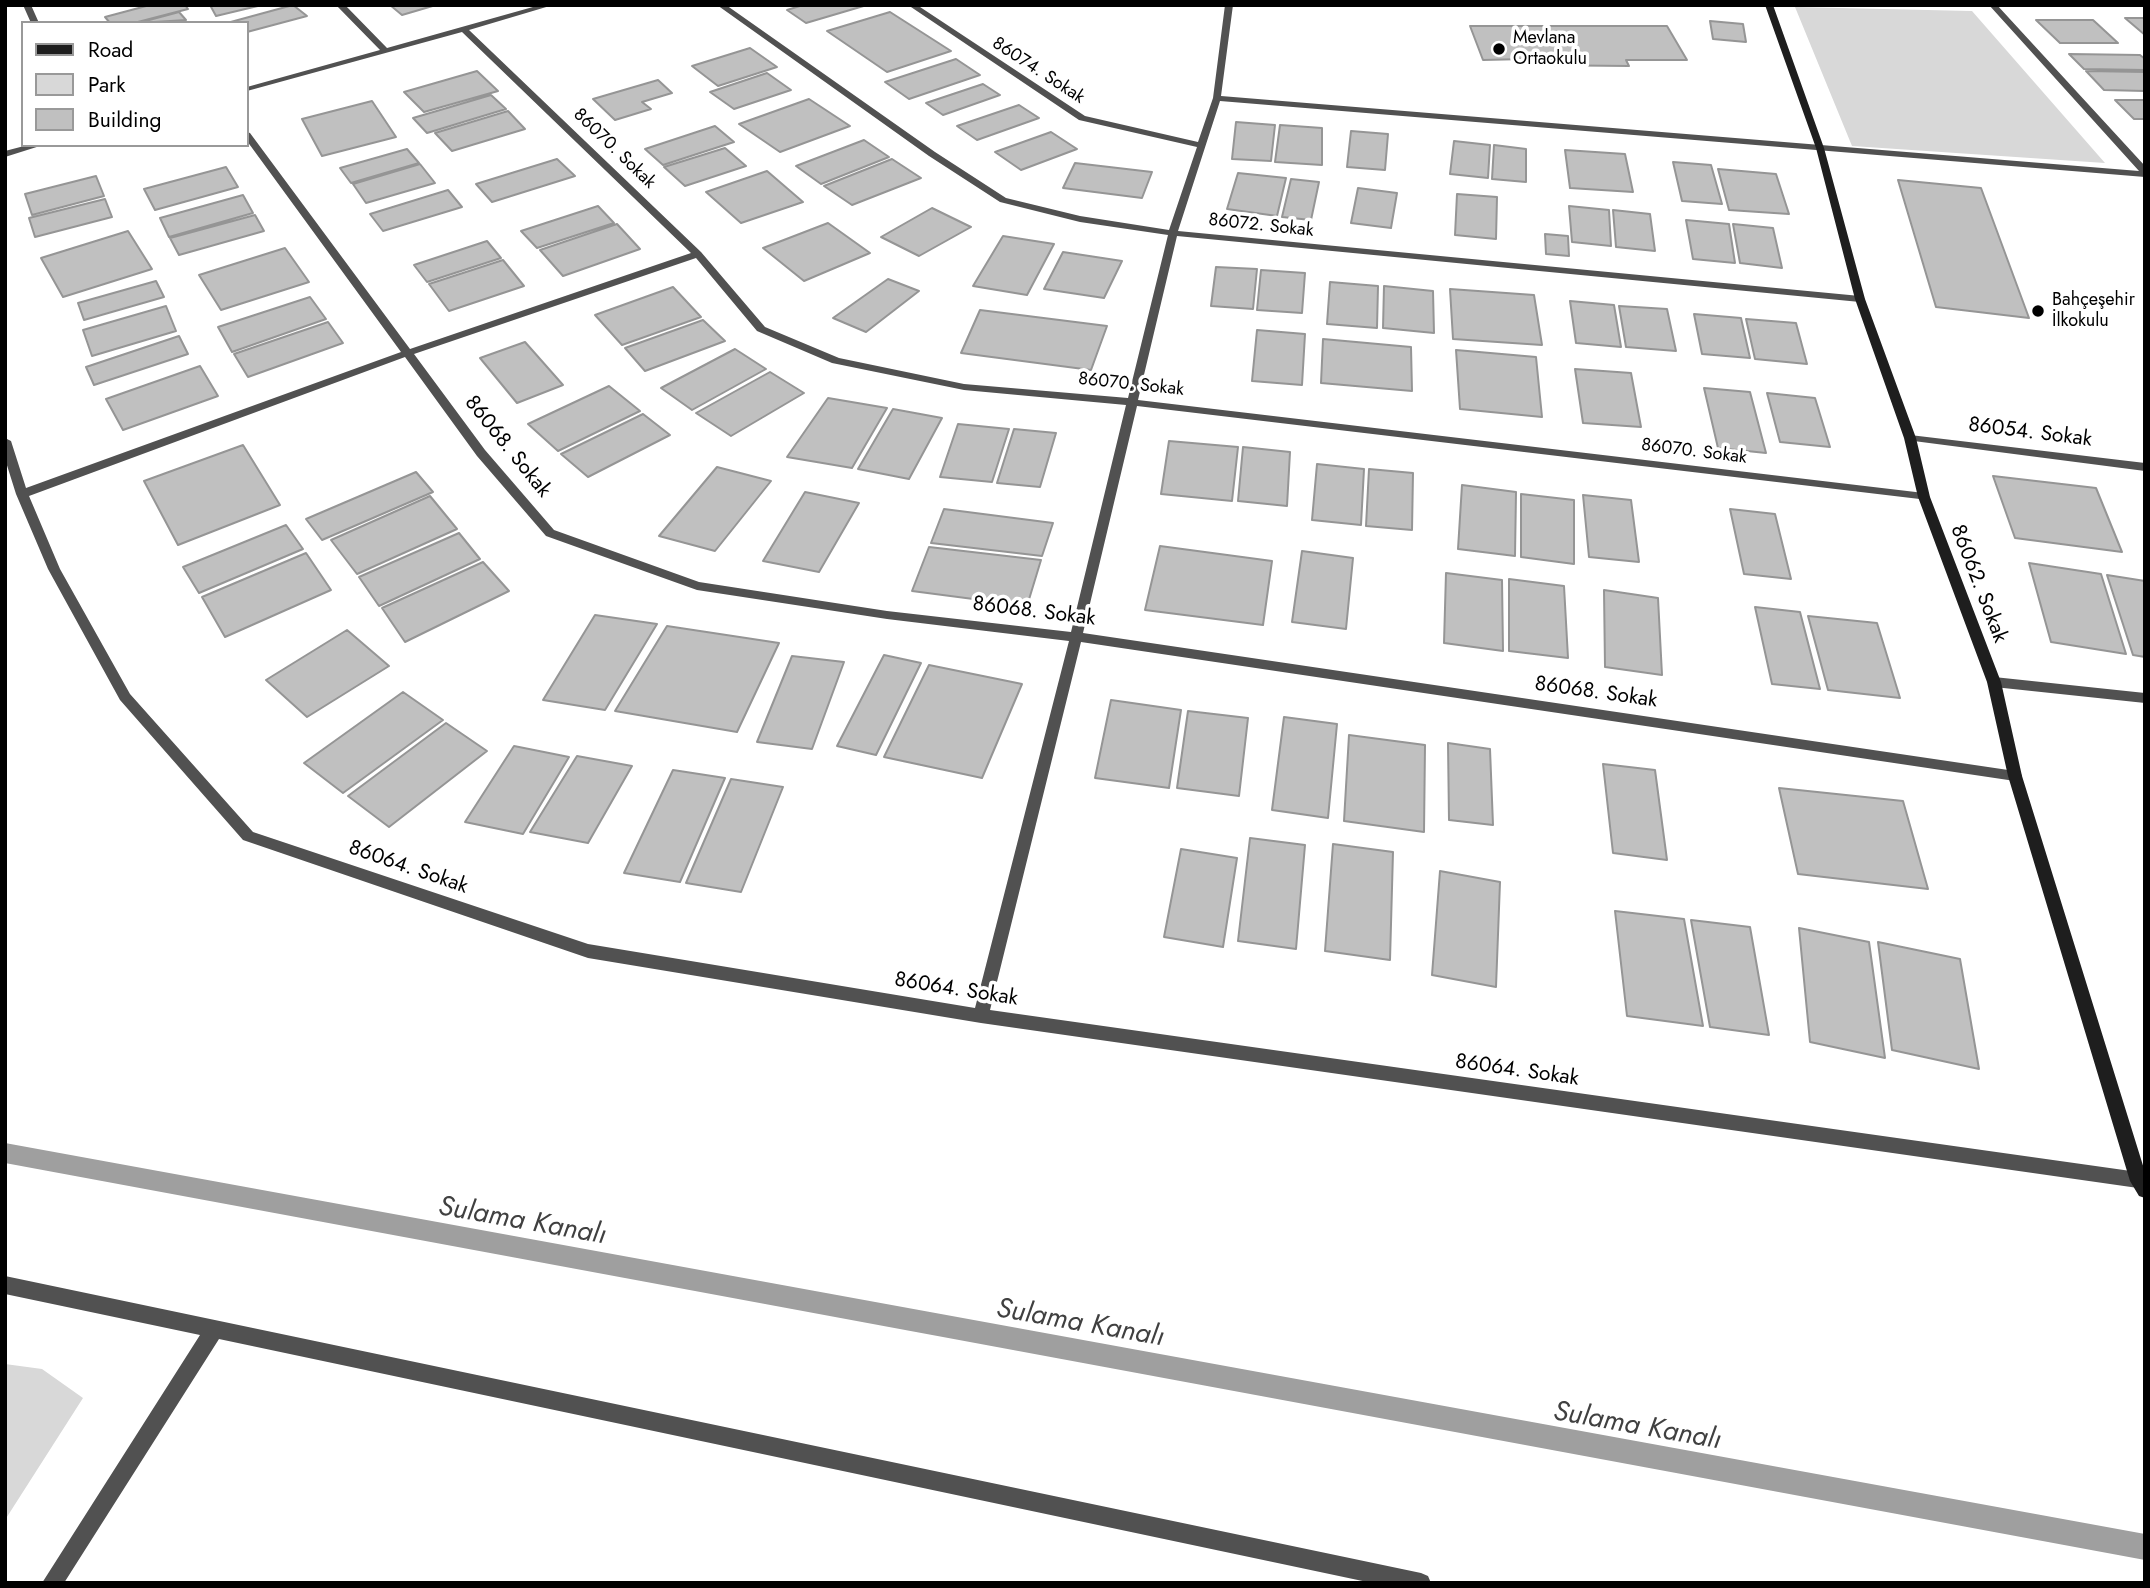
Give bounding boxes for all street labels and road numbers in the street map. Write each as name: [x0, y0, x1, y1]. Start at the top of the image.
street label: 86074. Sokak: [988, 33, 1088, 109]
street label: 86070. Sokak: [568, 104, 660, 194]
street label: 86072. Sokak: [1207, 210, 1315, 242]
street label: 86070. Sokak: [1077, 369, 1185, 401]
street label: 86068. Sokak: [458, 391, 556, 503]
street label: 86054. Sokak: [1967, 413, 2093, 453]
street label: 86070. Sokak: [1640, 435, 1748, 469]
street label: 86062. Sokak: [1944, 521, 2012, 647]
street label: 86068. Sokak: [971, 592, 1097, 632]
street label: 86068. Sokak: [1533, 672, 1659, 714]
street label: 86064. Sokak: [345, 836, 471, 900]
street label: 86064. Sokak: [892, 968, 1020, 1012]
street label: 86064. Sokak: [1454, 1050, 1580, 1092]

